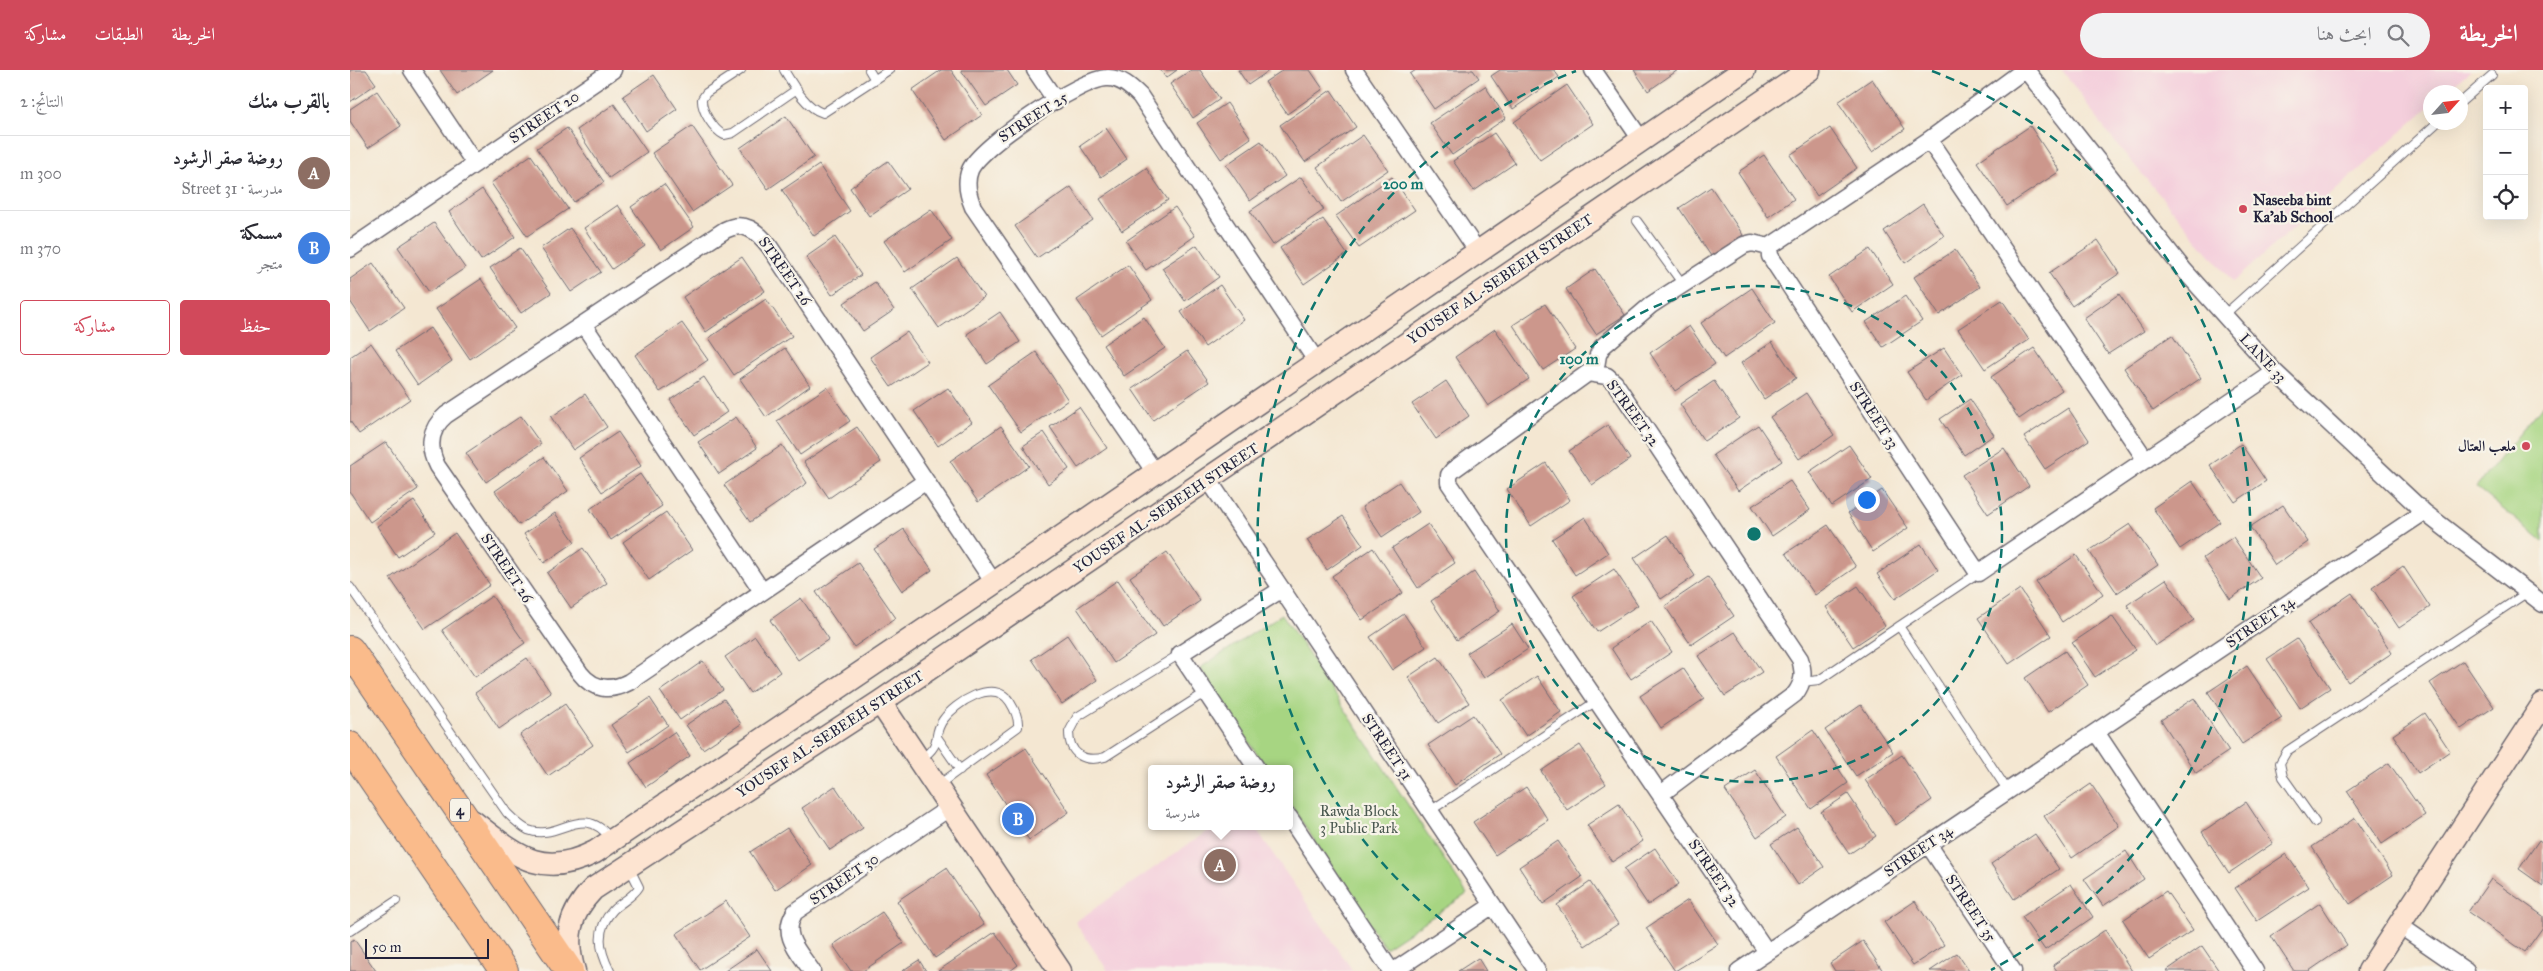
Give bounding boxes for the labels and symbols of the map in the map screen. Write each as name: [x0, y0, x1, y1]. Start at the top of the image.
north arrow: [2423, 85, 2468, 130]
street label: STREET 20: [506, 87, 582, 147]
street label: STREET 25: [995, 88, 1071, 146]
text: 200 m: [1383, 175, 1424, 193]
place label: Naseeba bint Ka'ab School: [2253, 191, 2334, 226]
marker: Naseeba bint Ka'ab School: [2237, 203, 2249, 215]
street label: YOUSEF AL-SEBEEH STREET: [1404, 210, 1596, 348]
street label: STREET 26: [755, 233, 816, 310]
street label: LANE 33: [2236, 330, 2290, 386]
text: 100 m: [1559, 350, 1599, 368]
street label: STREET 32: [1603, 376, 1664, 450]
street label: STREET 33: [1846, 378, 1902, 452]
place label: ملعب العتال: [2458, 437, 2516, 456]
street label: YOUSEF AL-SEBEEH STREET: [1070, 439, 1262, 577]
marker: ملعب العتال: [2520, 440, 2532, 452]
your location: [1854, 487, 1880, 513]
centre of rings: [1745, 525, 1763, 543]
street label: STREET 26: [477, 530, 537, 607]
street label: STREET 34: [2222, 592, 2298, 652]
street label: YOUSEF AL-SEBEEH STREET: [733, 667, 927, 801]
street label: STREET 31: [1358, 710, 1416, 784]
road number: 4: [450, 798, 470, 822]
pin: B: [1002, 800, 1034, 838]
park label: Rawda Block 3 Public Park: [1320, 802, 1398, 837]
street label: STREET 34: [1880, 821, 1956, 881]
street label: STREET 32: [1685, 836, 1744, 911]
pin: A: [1204, 846, 1236, 884]
street label: STREET 30: [806, 849, 882, 909]
street label: STREET 35: [1942, 871, 2000, 945]
scale bar: [365, 936, 489, 959]

